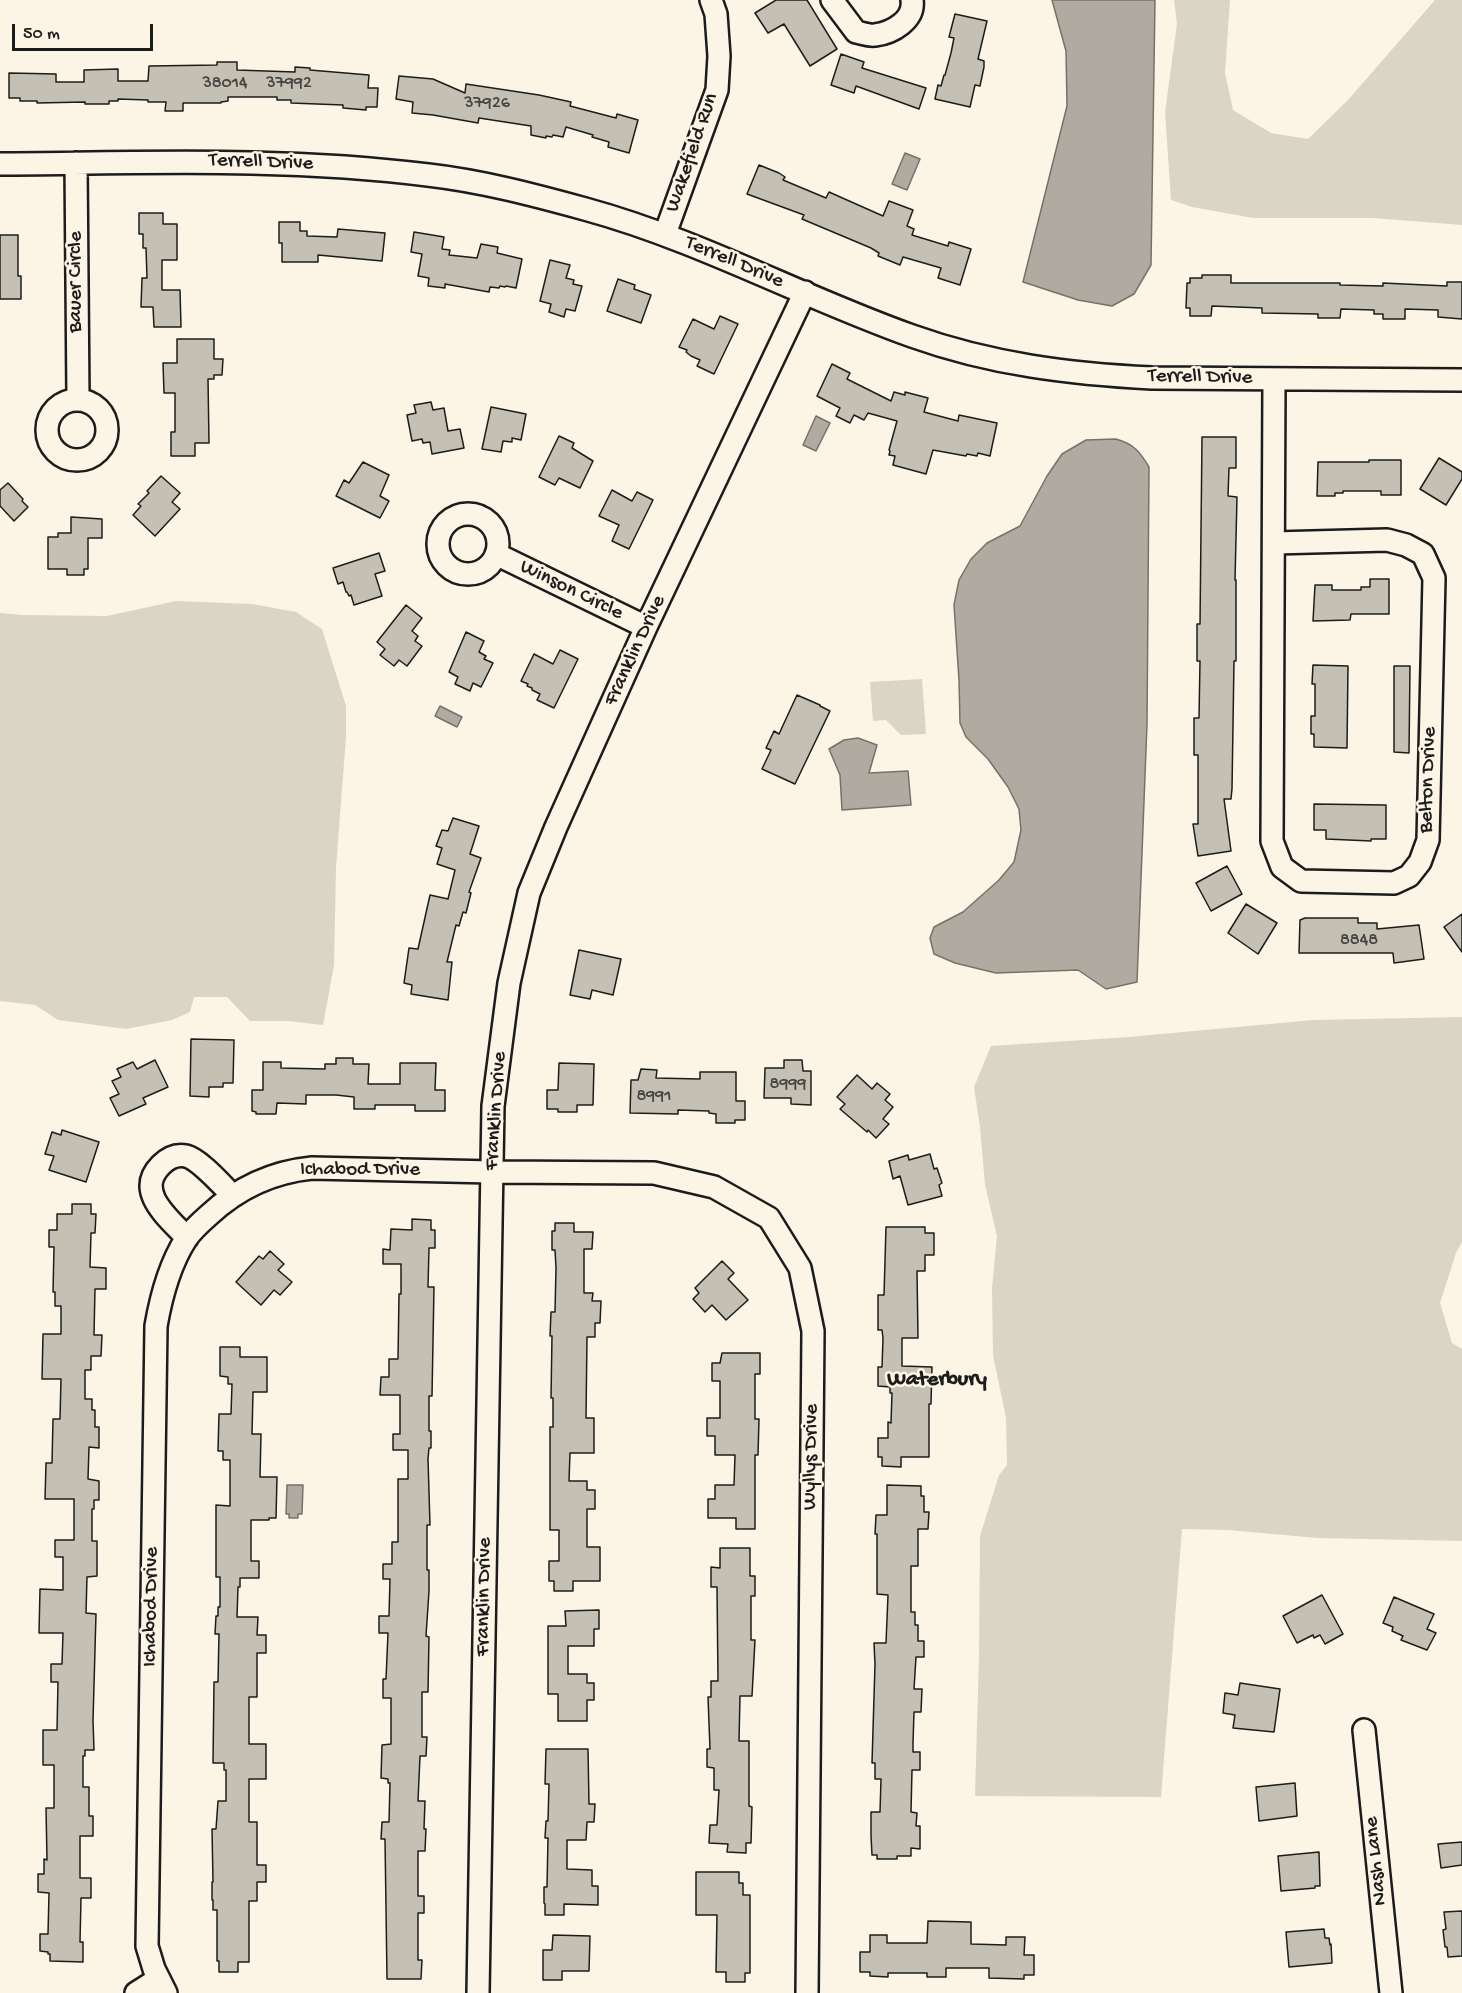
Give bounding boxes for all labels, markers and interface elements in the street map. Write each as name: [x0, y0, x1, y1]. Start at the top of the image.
scale bar: [15, 12, 156, 50]
text: 50 m: [23, 24, 60, 45]
house number: 38014: [202, 73, 248, 95]
house number: 37992: [266, 73, 312, 95]
street label: Wakefield Run: [661, 90, 725, 216]
house number: 37926: [464, 93, 510, 115]
street label: Terrell Drive: [208, 149, 314, 177]
street label: Bauer Circle: [64, 231, 90, 333]
street label: Terrell Drive: [681, 231, 787, 295]
street label: Terrell Drive: [1147, 364, 1253, 392]
street label: Winson Circle: [515, 555, 627, 627]
street label: Franklin Drive: [599, 592, 673, 710]
street label: Belton Drive: [1415, 726, 1443, 834]
house number: 8848: [1340, 930, 1378, 952]
street label: Franklin Drive: [480, 1051, 514, 1171]
house number: 8999: [770, 1074, 806, 1096]
house number: 8991: [636, 1086, 672, 1108]
street label: Ichabod Drive: [300, 1158, 420, 1184]
district label: Waterbury: [887, 1368, 987, 1394]
street label: Wyllys Drive: [798, 1404, 826, 1510]
street label: Franklin Drive: [471, 1537, 499, 1657]
street label: Ichabod Drive: [138, 1547, 166, 1667]
street label: Nash Lane: [1360, 1815, 1394, 1907]

